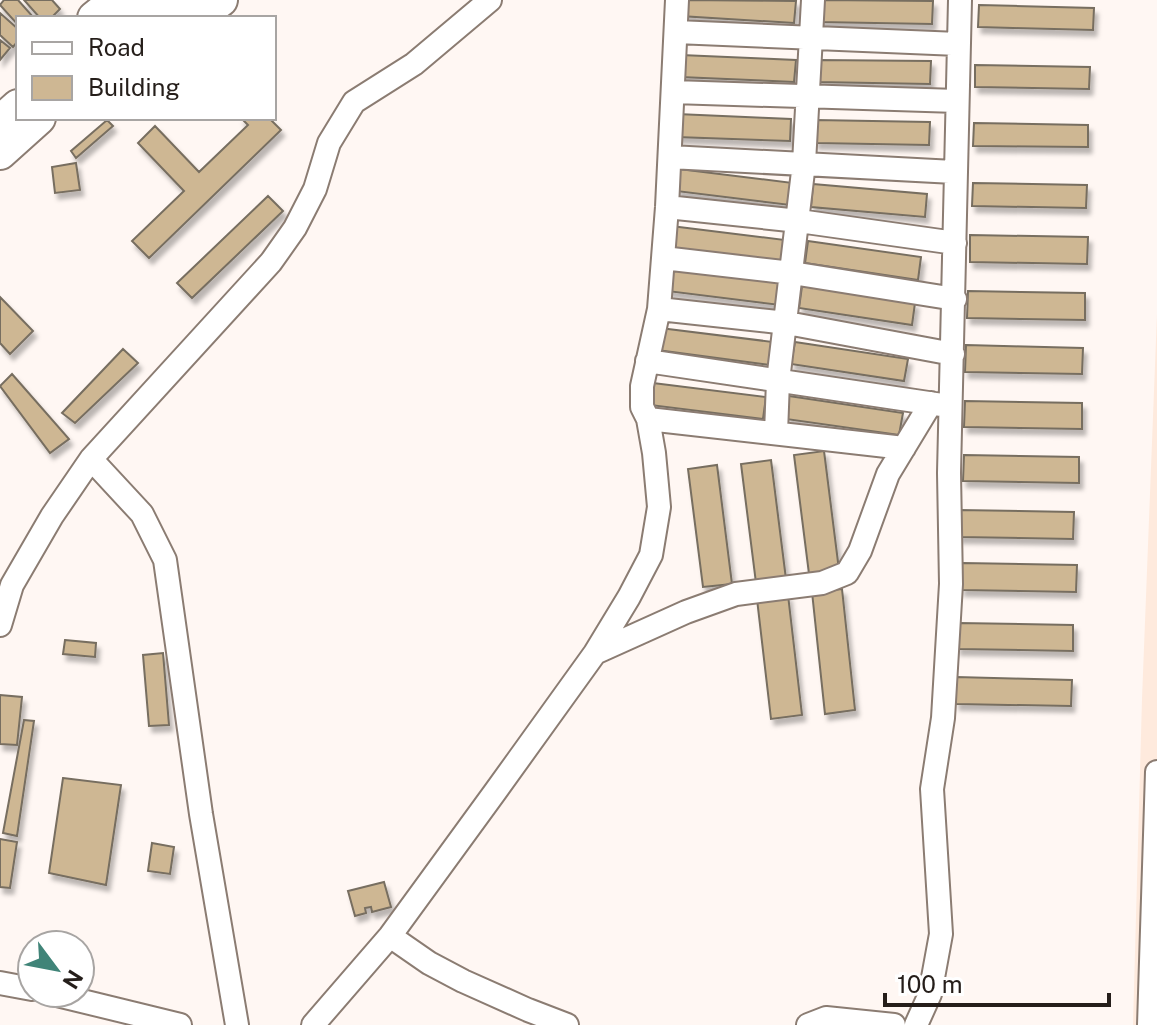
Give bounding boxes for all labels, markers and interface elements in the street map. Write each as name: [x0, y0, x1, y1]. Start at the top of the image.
legend: [16, 16, 276, 120]
text: Road: [88, 33, 145, 61]
text: Building: [88, 73, 180, 101]
north arrow: [16, 929, 96, 1009]
scale bar: [885, 957, 1109, 1007]
text: N: [57, 965, 89, 994]
text: 100 m: [897, 970, 963, 998]

